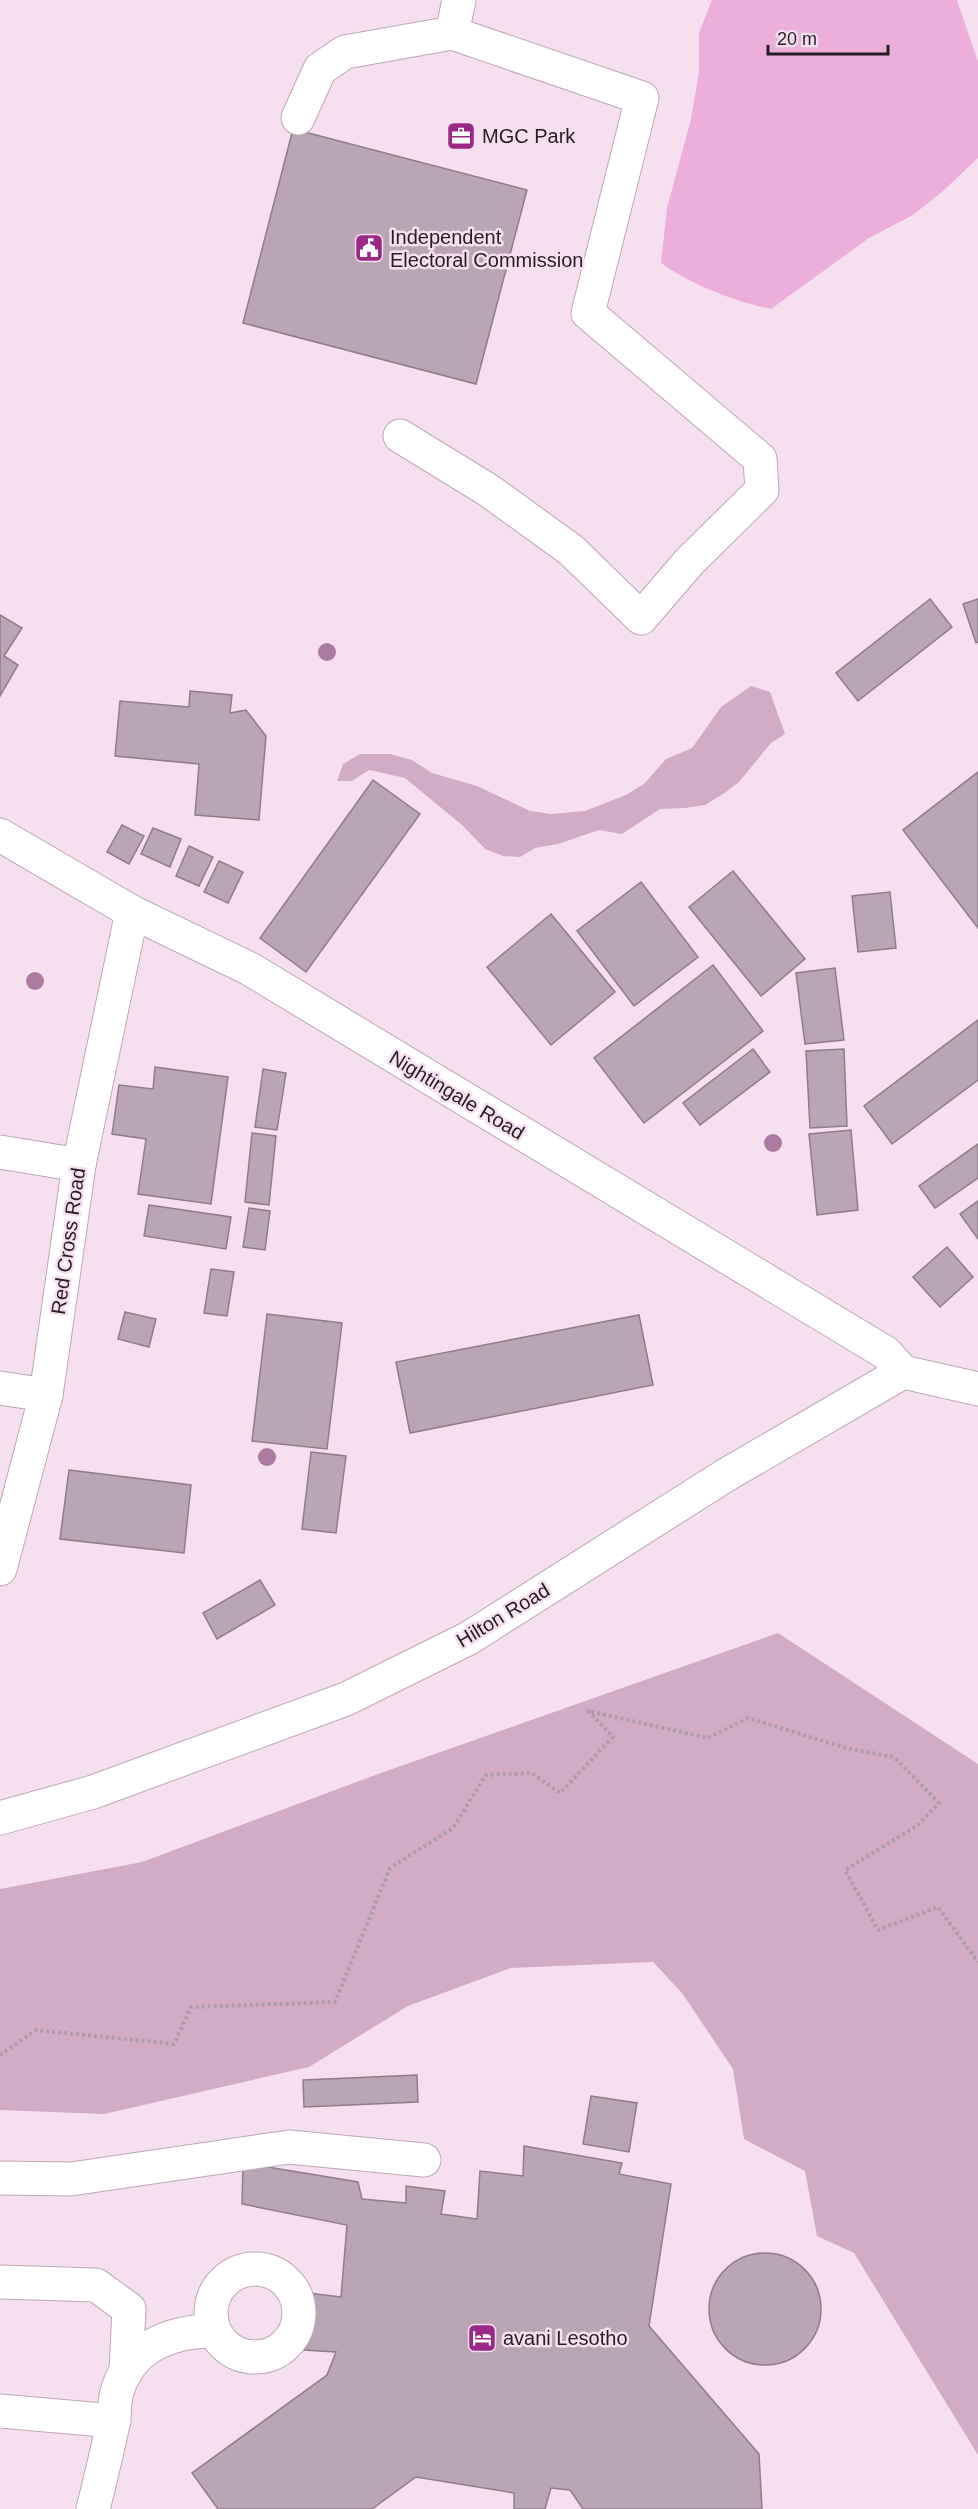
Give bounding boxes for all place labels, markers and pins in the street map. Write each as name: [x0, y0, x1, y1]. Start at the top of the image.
office icon: MGC Park: [445, 120, 477, 152]
place label: MGC Park: [482, 125, 576, 147]
place label: Independent Electoral Commission: [390, 226, 583, 271]
public building icon: Independent Electoral Commission: [353, 232, 385, 264]
hotel icon: avani Lesotho: [466, 2322, 498, 2354]
place label: avani Lesotho: [503, 2327, 628, 2349]

